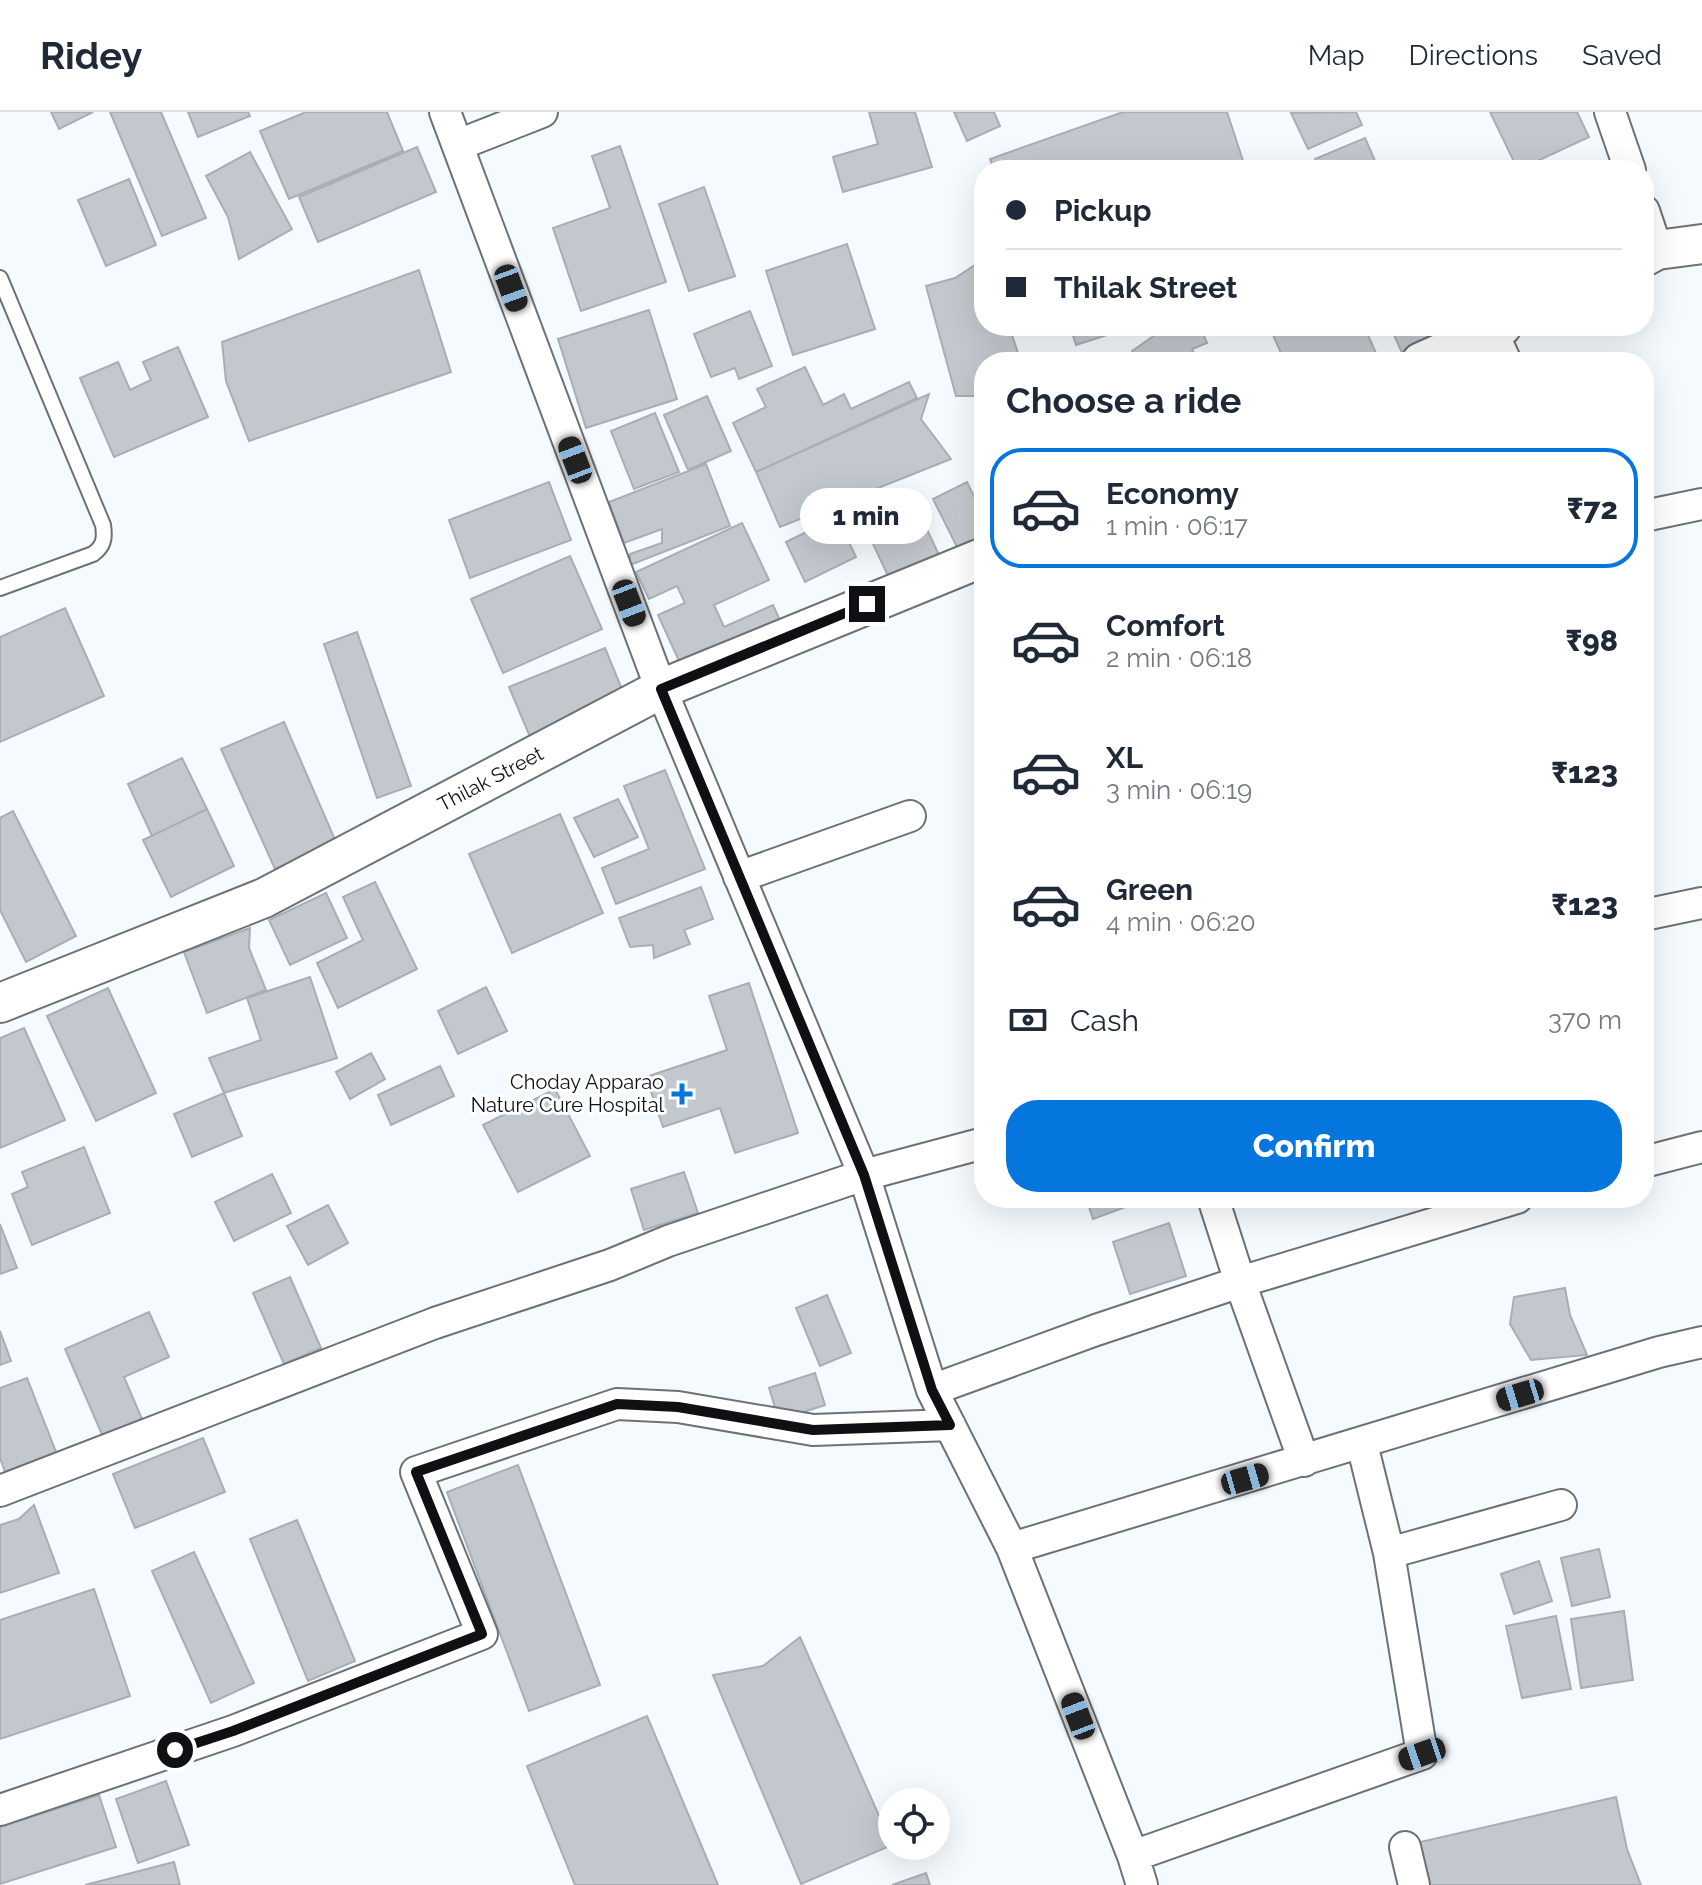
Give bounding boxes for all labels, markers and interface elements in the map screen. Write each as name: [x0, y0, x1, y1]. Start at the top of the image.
text: Ridey: [40, 33, 142, 78]
text: Map: [1308, 39, 1365, 72]
text: Directions: [1409, 39, 1538, 72]
text: Saved: [1582, 39, 1662, 72]
text: Pickup: [1054, 193, 1152, 228]
car: [492, 261, 530, 315]
text: Thilak Street: [1054, 270, 1237, 305]
text: Choose a ride: [1006, 379, 1241, 421]
car: [555, 433, 595, 487]
icon: car: [1010, 472, 1082, 544]
text: Economy: [1106, 476, 1239, 511]
callout: 1 min: [801, 488, 933, 544]
text: ₹72: [1567, 491, 1618, 526]
text: 1 min: [833, 501, 899, 531]
text: 1 min · 06:17: [1106, 511, 1248, 541]
car: [609, 576, 649, 630]
route end: [849, 586, 885, 622]
icon: car: [1010, 604, 1082, 676]
text: Comfort: [1106, 608, 1225, 643]
text: ₹98: [1565, 623, 1618, 658]
text: 2 min · 06:18: [1106, 643, 1252, 673]
icon: car: [1010, 736, 1082, 808]
text: XL: [1106, 740, 1143, 775]
street label: Thilak Street: [434, 741, 548, 816]
text: ₹123: [1551, 755, 1618, 790]
text: 3 min · 06:19: [1106, 775, 1252, 805]
icon: car: [1010, 868, 1082, 940]
text: Green: [1106, 872, 1193, 907]
text: ₹123: [1551, 887, 1618, 922]
text: 4 min · 06:20: [1106, 907, 1256, 937]
icon: cash: [1006, 998, 1050, 1042]
text: Cash: [1070, 1003, 1139, 1038]
text: 370 m: [1548, 1005, 1622, 1035]
place label: Choday Apparao Nature Cure Hospital: [471, 1070, 665, 1117]
marker: Choday Apparao Nature Cure Hospital: [671, 1083, 693, 1105]
button: Confirm: [1006, 1100, 1622, 1192]
car: [1494, 1377, 1546, 1413]
car: [1219, 1461, 1271, 1497]
car: [1058, 1689, 1098, 1743]
route start: [157, 1732, 193, 1768]
car: [1395, 1735, 1449, 1773]
map controls: [878, 1788, 950, 1860]
button: locate: [878, 1788, 950, 1860]

